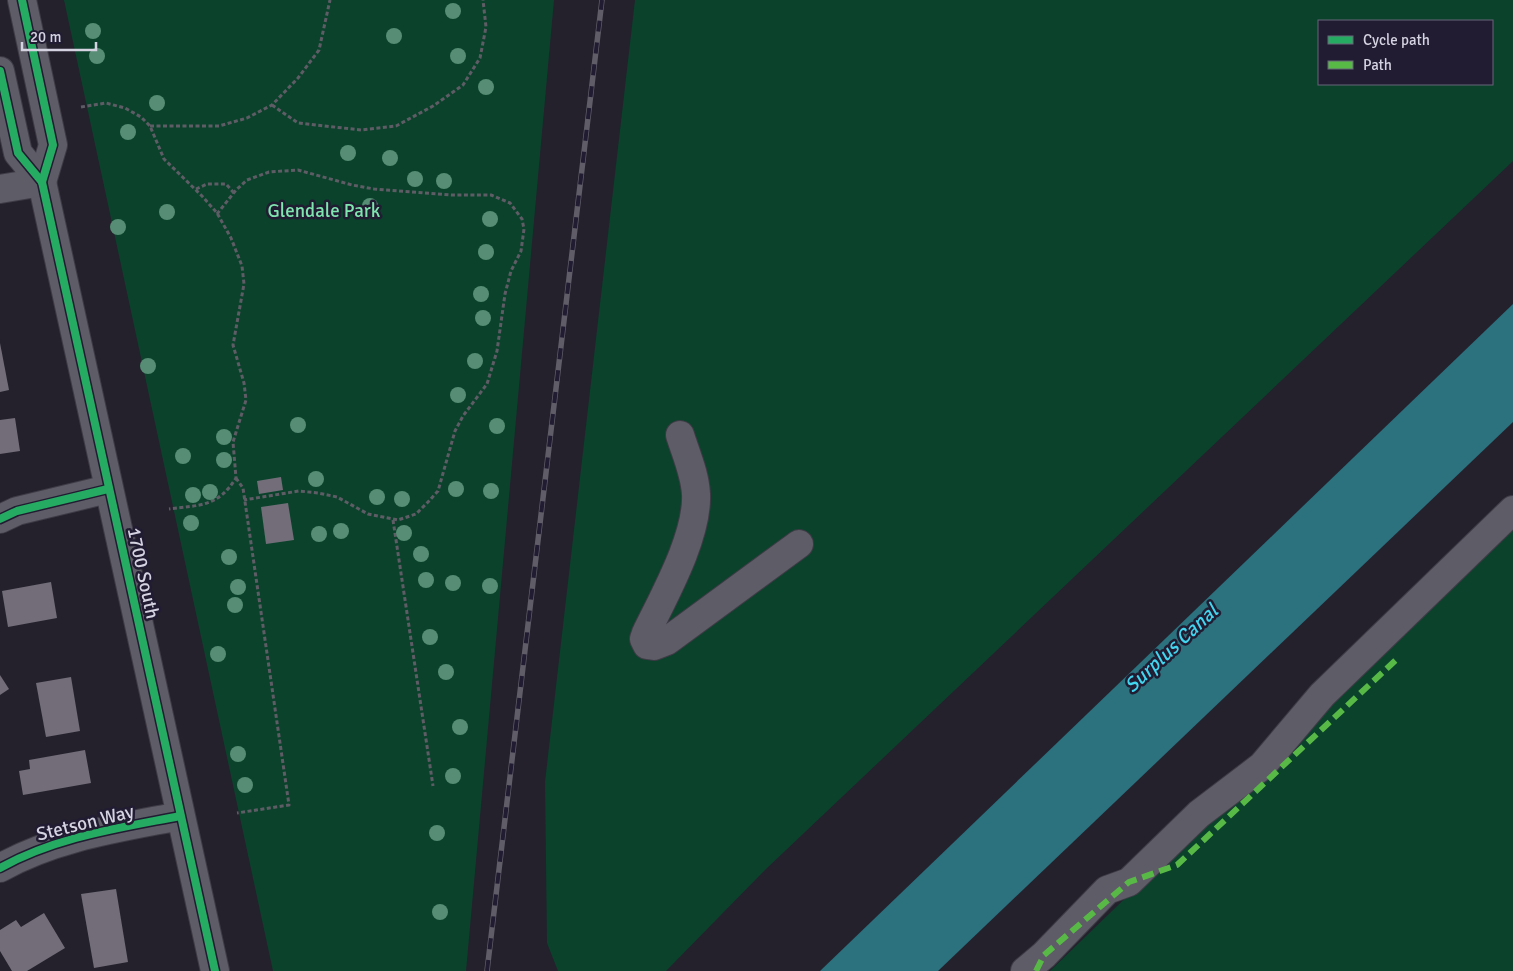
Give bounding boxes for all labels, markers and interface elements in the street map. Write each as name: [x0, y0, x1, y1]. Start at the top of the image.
scale bar: [22, 20, 96, 52]
legend: [1318, 20, 1493, 85]
text: 20 m: [30, 28, 61, 46]
text: Cycle path: [1363, 31, 1430, 49]
text: Path: [1363, 56, 1392, 74]
park label: Glendale Park: [268, 199, 381, 223]
street label: 1700 South: [122, 525, 164, 621]
water label: Surplus Canal: [1119, 597, 1225, 698]
street label: Stetson Way: [34, 799, 137, 847]

